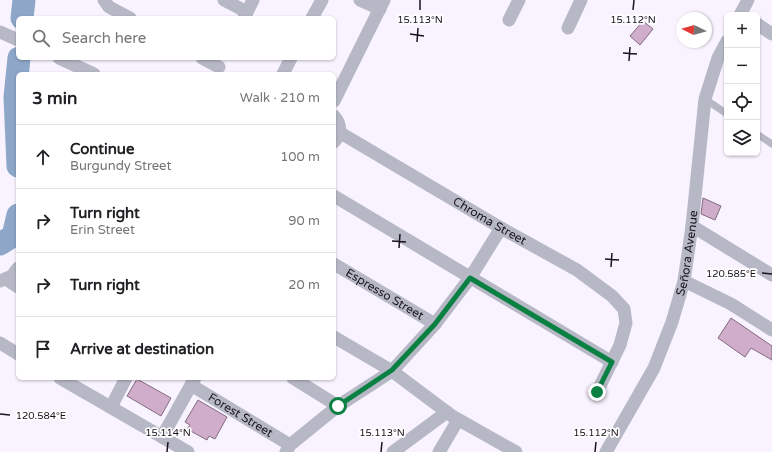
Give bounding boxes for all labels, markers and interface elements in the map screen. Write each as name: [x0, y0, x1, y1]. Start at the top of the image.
north arrow: [676, 12, 712, 48]
map controls: [724, 12, 760, 156]
button: +: [724, 12, 760, 48]
text: 15.113°N: [397, 14, 443, 26]
text: 15.112°N: [610, 14, 656, 26]
search box: [16, 16, 336, 60]
icon: search: [30, 27, 52, 49]
text: Search here: [62, 29, 146, 47]
button: −: [724, 48, 760, 84]
button: locate: [724, 84, 760, 120]
text: 3 min: [32, 88, 77, 109]
text: Walk · 210 m: [240, 90, 320, 106]
button: layers: [724, 120, 760, 156]
text: Continue: [70, 140, 134, 158]
icon: ahead: [32, 146, 54, 168]
text: 100 m: [280, 149, 320, 165]
text: Burgundy Street: [70, 158, 171, 174]
street label: Chroma Street: [450, 194, 529, 248]
text: Turn right: [70, 204, 140, 222]
street label: Señora Avenue: [673, 209, 701, 297]
icon: right: [32, 210, 54, 232]
text: 90 m: [288, 213, 320, 229]
text: Erin Street: [70, 222, 135, 238]
street label: Espresso Street: [343, 266, 427, 323]
text: 120.585°E: [706, 268, 756, 280]
icon: right: [32, 274, 54, 296]
text: Turn right: [70, 276, 140, 294]
text: 20 m: [288, 277, 320, 293]
icon: arrive: [32, 338, 54, 360]
text: Arrive at destination: [70, 340, 214, 358]
route end: [588, 383, 606, 401]
street label: Forest Street: [206, 390, 276, 440]
route start: [329, 397, 347, 415]
text: 120.584°E: [16, 410, 66, 422]
text: 15.114°N: [145, 427, 191, 439]
text: 15.113°N: [359, 427, 405, 439]
text: 15.112°N: [573, 427, 619, 439]

